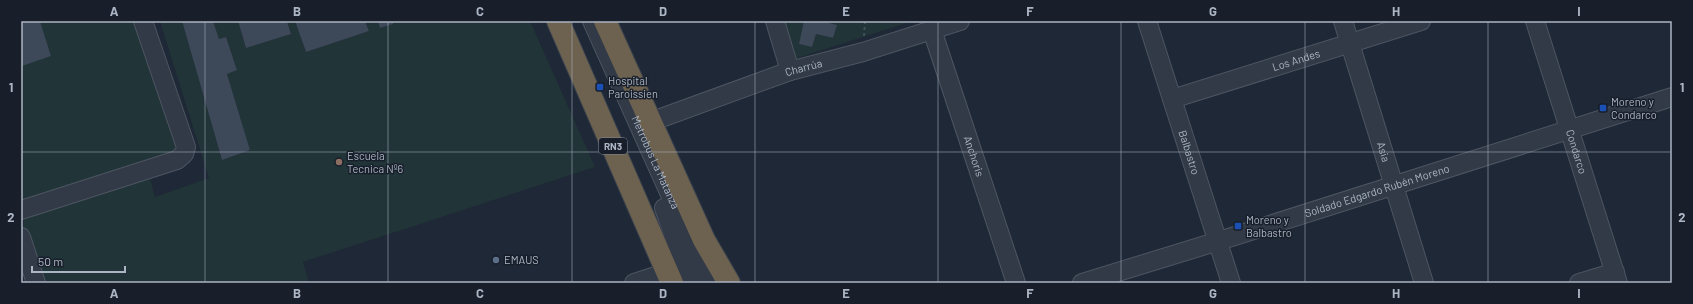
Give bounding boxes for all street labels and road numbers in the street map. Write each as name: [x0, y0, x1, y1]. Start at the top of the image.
street label: Los Andes: [1270, 46, 1321, 73]
street label: Charrúa: [783, 56, 823, 78]
street label: Metrobus La Matanza: [629, 114, 683, 211]
street label: Balbastro: [1176, 128, 1203, 176]
street label: Condarco: [1564, 128, 1590, 175]
street label: Anchoris: [962, 134, 987, 178]
road number: RN3: [599, 138, 627, 154]
street label: Asia: [1375, 140, 1393, 163]
street label: Soldado Edgardo Rubén Moreno: [1303, 161, 1451, 219]

